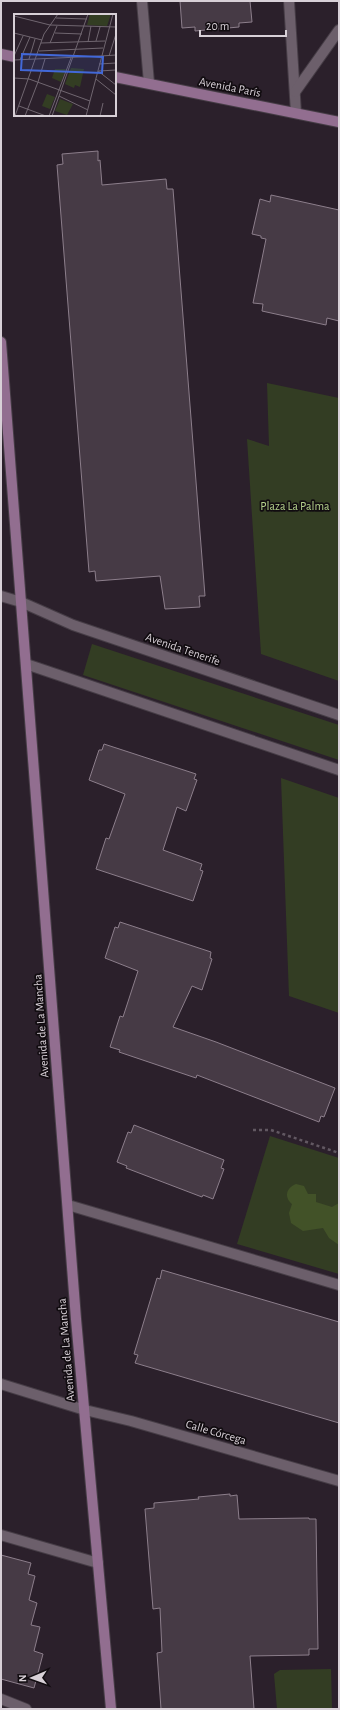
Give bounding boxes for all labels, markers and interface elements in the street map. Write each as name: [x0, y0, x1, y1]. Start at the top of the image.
scale bar: [200, 12, 286, 38]
inset map: [14, 14, 116, 116]
text: 20 m: [206, 20, 229, 32]
street label: Avenida París: [198, 75, 262, 99]
park label: Plaza La Palma: [260, 500, 330, 512]
street label: Avenida Tenerife: [144, 631, 222, 667]
street label: Avenida de La Mancha: [31, 973, 51, 1078]
street label: Avenida de La Mancha: [55, 1297, 76, 1402]
street label: Calle Córcega: [184, 1418, 248, 1446]
north arrow: [12, 1658, 52, 1698]
text: N: [17, 1674, 28, 1682]

